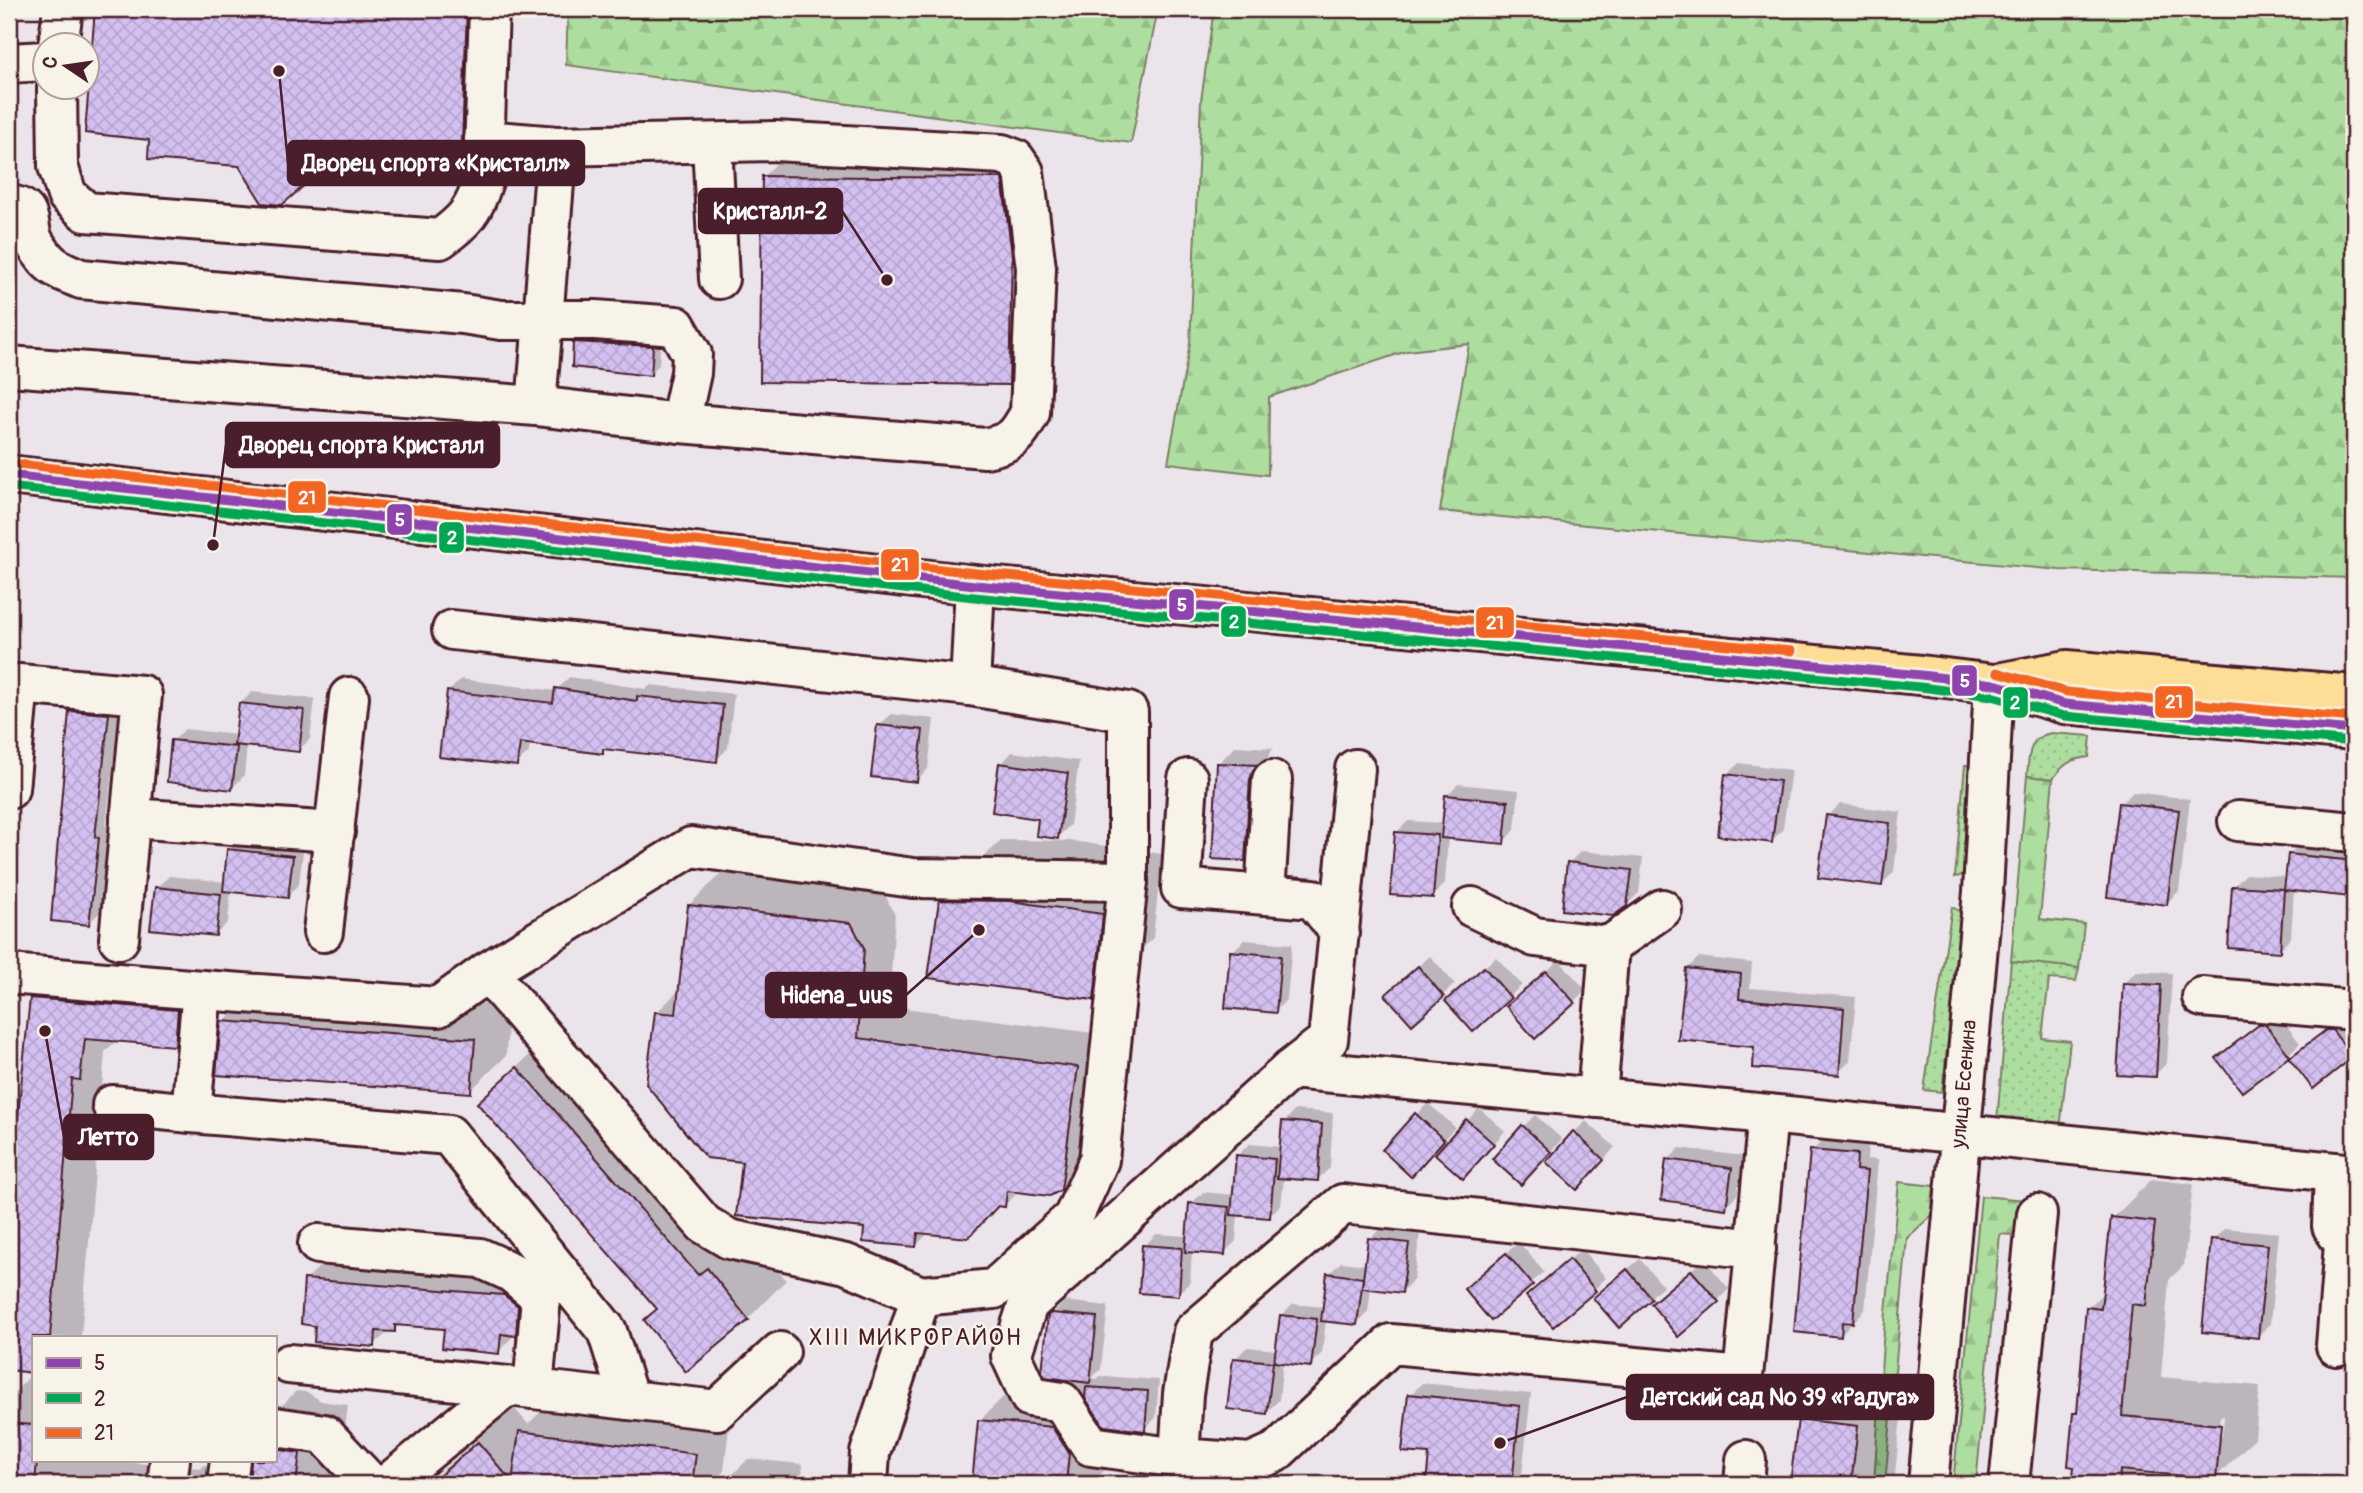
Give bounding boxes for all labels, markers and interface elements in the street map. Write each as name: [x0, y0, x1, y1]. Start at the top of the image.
north arrow: [32, 32, 102, 102]
text: С: [37, 54, 63, 71]
callout: Дворец спорта «Кристалл»: [288, 141, 584, 185]
text: Дворец спорта «Кристалл»: [300, 149, 570, 178]
callout: Кристалл-2: [699, 189, 842, 233]
text: Кристалл-2: [713, 197, 827, 226]
callout: Дворец спорта Кристалл: [226, 423, 499, 467]
text: Дворец спорта Кристалл: [238, 431, 484, 460]
line badge: 21: [287, 480, 327, 514]
text: 21: [298, 486, 316, 510]
line badge: 5: [386, 503, 413, 536]
text: 5: [395, 508, 405, 532]
line badge: 2: [438, 521, 465, 554]
text: 2: [447, 526, 458, 550]
line badge: 21: [880, 548, 920, 581]
text: 21: [891, 553, 909, 577]
line badge: 5: [1168, 588, 1195, 621]
text: 5: [1177, 593, 1187, 617]
line badge: 2: [1220, 605, 1247, 638]
line badge: 21: [1475, 606, 1515, 639]
text: 2: [1229, 610, 1240, 634]
text: 21: [1486, 611, 1504, 635]
line badge: 5: [1951, 664, 1978, 697]
text: 5: [1960, 669, 1970, 693]
line badge: 21: [2154, 685, 2194, 719]
line badge: 2: [2002, 686, 2029, 719]
text: 21: [2165, 690, 2183, 714]
text: 2: [2010, 691, 2021, 715]
callout: Hidena_uus: [766, 973, 906, 1017]
text: Hidena_uus: [780, 981, 893, 1010]
street label: улица Есенина: [1945, 1019, 1983, 1150]
callout: Летто: [64, 1115, 153, 1159]
text: Летто: [77, 1123, 139, 1152]
district label: XIII МИКРОРАЙОН: [809, 1323, 1023, 1352]
legend: [32, 1336, 276, 1462]
text: 5: [94, 1350, 105, 1377]
callout: Детский сад № 39 «Радуга»: [1627, 1375, 1933, 1419]
text: Детский сад № 39 «Радуга»: [1639, 1383, 1919, 1412]
text: 2: [94, 1386, 106, 1413]
text: 21: [94, 1420, 114, 1447]

